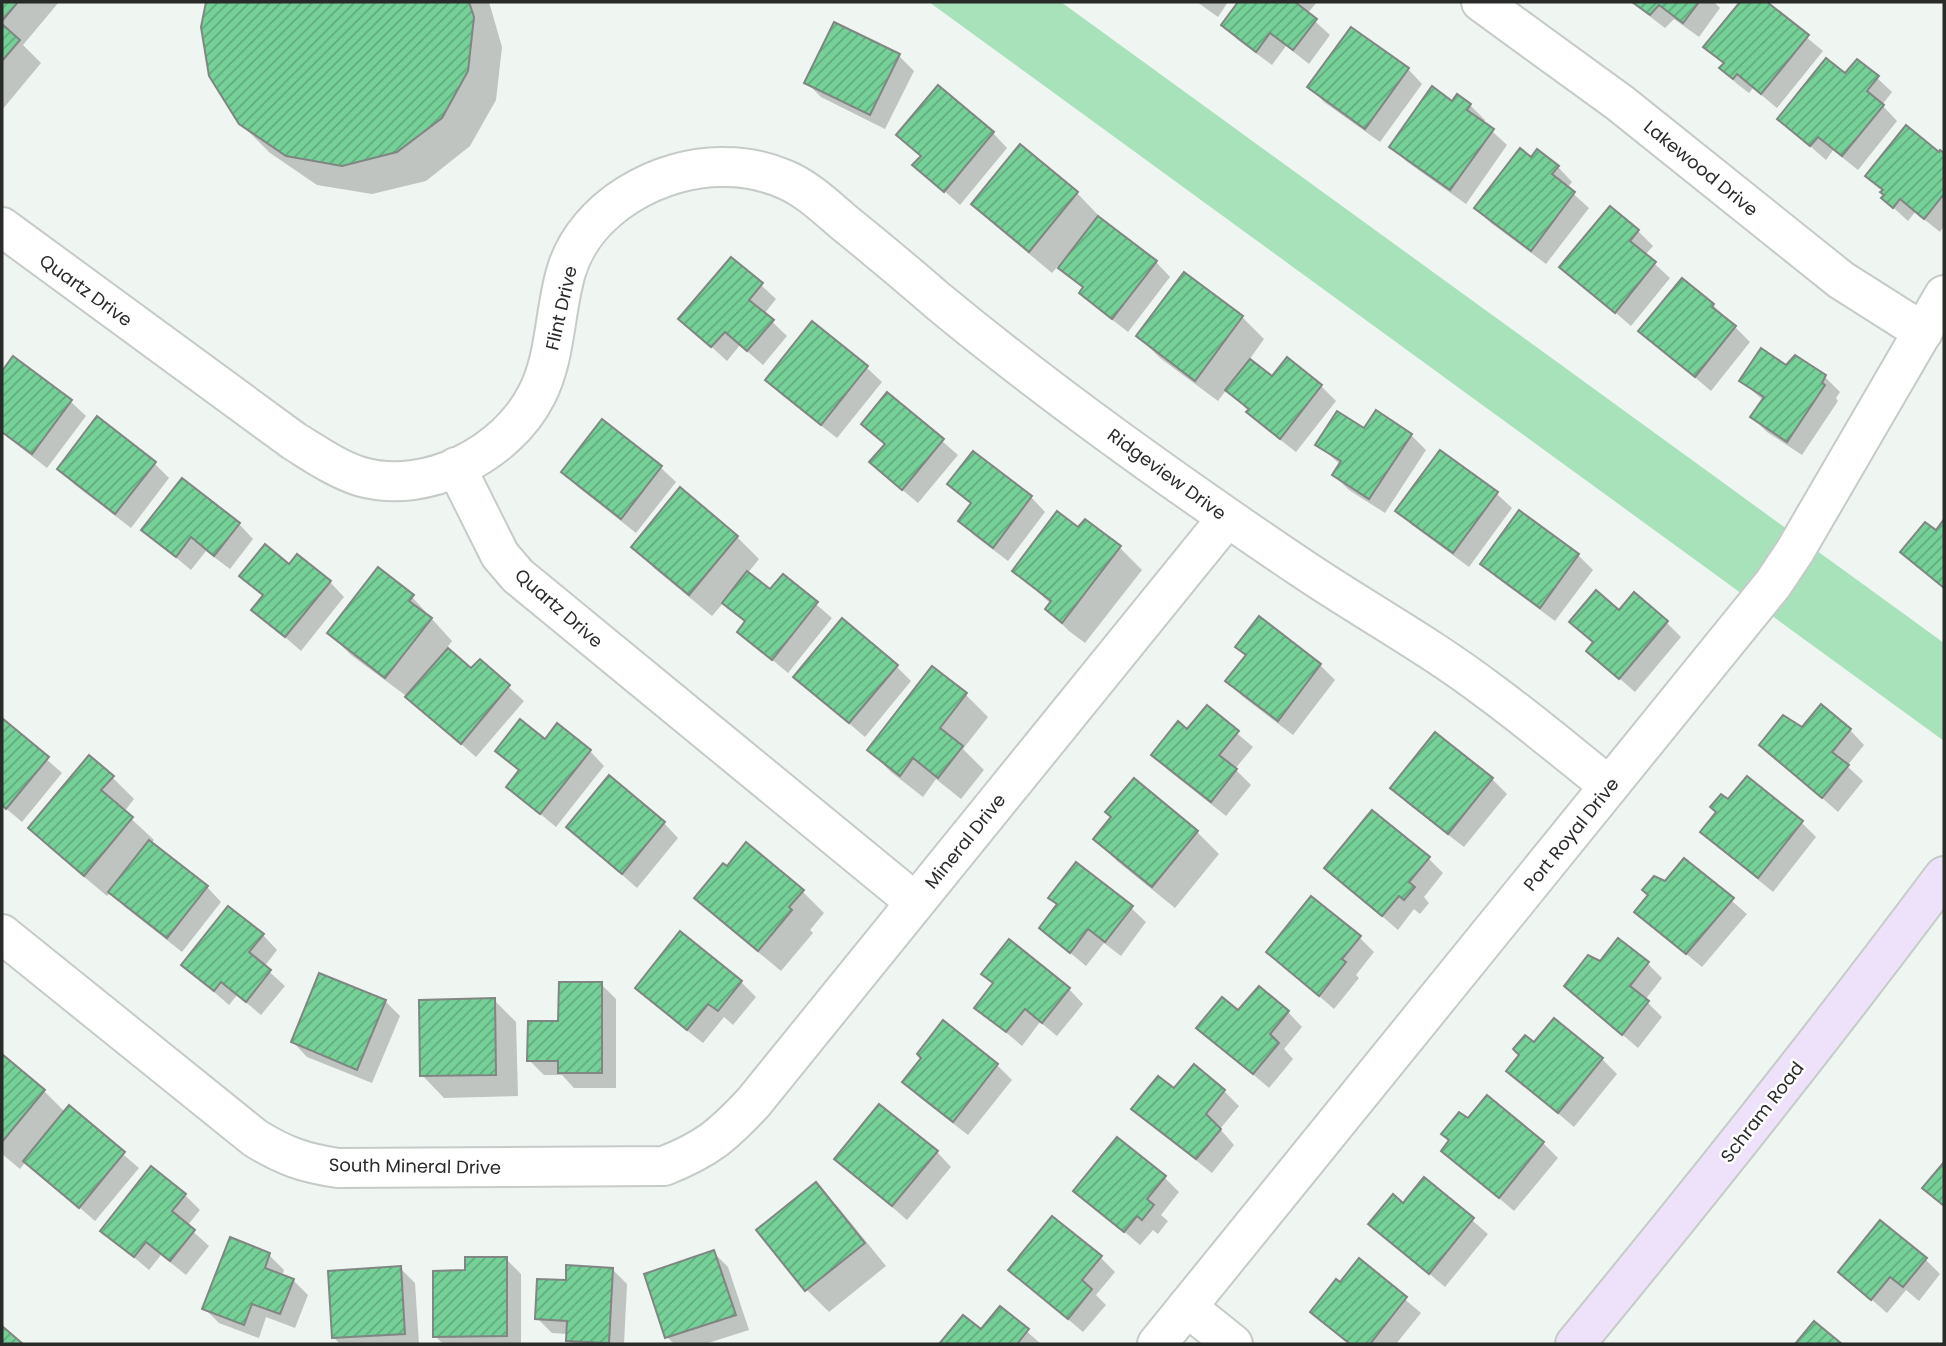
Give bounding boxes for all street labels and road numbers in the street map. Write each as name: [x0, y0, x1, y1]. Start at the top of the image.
street label: Lakewood Drive: [1639, 114, 1763, 222]
street label: Quartz Drive: [34, 248, 138, 332]
street label: Flint Drive: [539, 263, 583, 353]
street label: Ridgeview Drive: [1103, 422, 1231, 526]
street label: Quartz Drive: [510, 563, 608, 653]
street label: Port Royal Drive: [1518, 772, 1624, 896]
street label: Mineral Drive: [919, 788, 1011, 894]
street label: Schram Road: [1715, 1056, 1809, 1168]
street label: South Mineral Drive: [329, 1152, 501, 1180]

